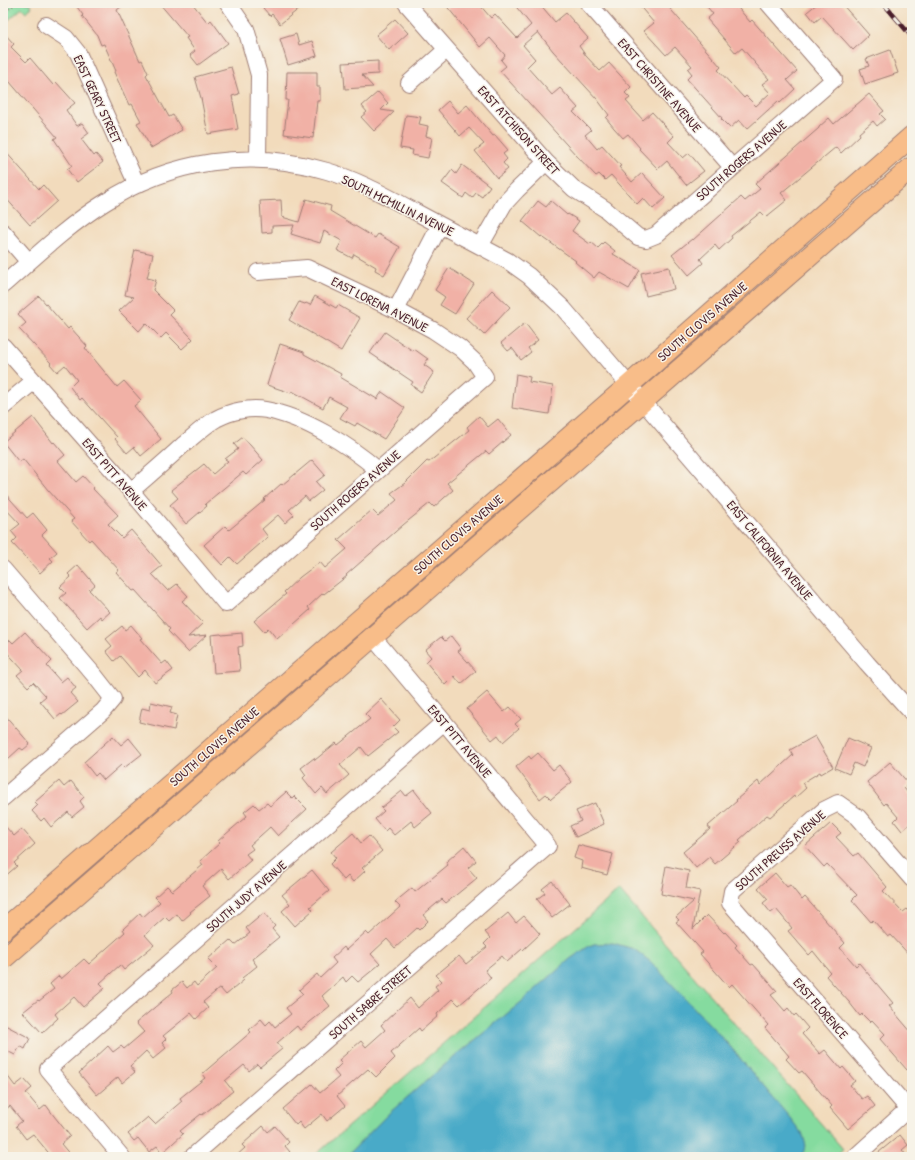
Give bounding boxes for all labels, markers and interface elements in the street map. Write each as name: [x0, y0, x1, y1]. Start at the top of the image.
street label: EAST CHRISTINE AVENUE: [614, 34, 706, 136]
street label: EAST GEARY STREET: [70, 52, 127, 147]
street label: EAST ATCHISON STREET: [474, 81, 565, 179]
street label: SOUTH ROGERS AVENUE: [692, 115, 790, 204]
street label: SOUTH MCMILLIN AVENUE: [339, 170, 457, 240]
street label: EAST LORENA AVENUE: [329, 272, 432, 336]
street label: SOUTH CLOVIS AVENUE: [653, 277, 751, 365]
street label: EAST PITT AVENUE: [78, 434, 152, 514]
street label: SOUTH ROGERS AVENUE: [306, 445, 404, 534]
street label: SOUTH CLOVIS AVENUE: [409, 490, 507, 578]
street label: EAST CALIFORNIA AVENUE: [723, 496, 817, 604]
street label: EAST PITT AVENUE: [424, 700, 496, 782]
street label: SOUTH CLOVIS AVENUE: [165, 702, 263, 790]
street label: SOUTH PREUSS AVENUE: [731, 805, 829, 894]
street label: SOUTH JUDY AVENUE: [202, 856, 290, 936]
street label: SOUTH SABRE STREET: [325, 960, 416, 1043]
street label: EAST FLORENCE: [789, 974, 853, 1043]

